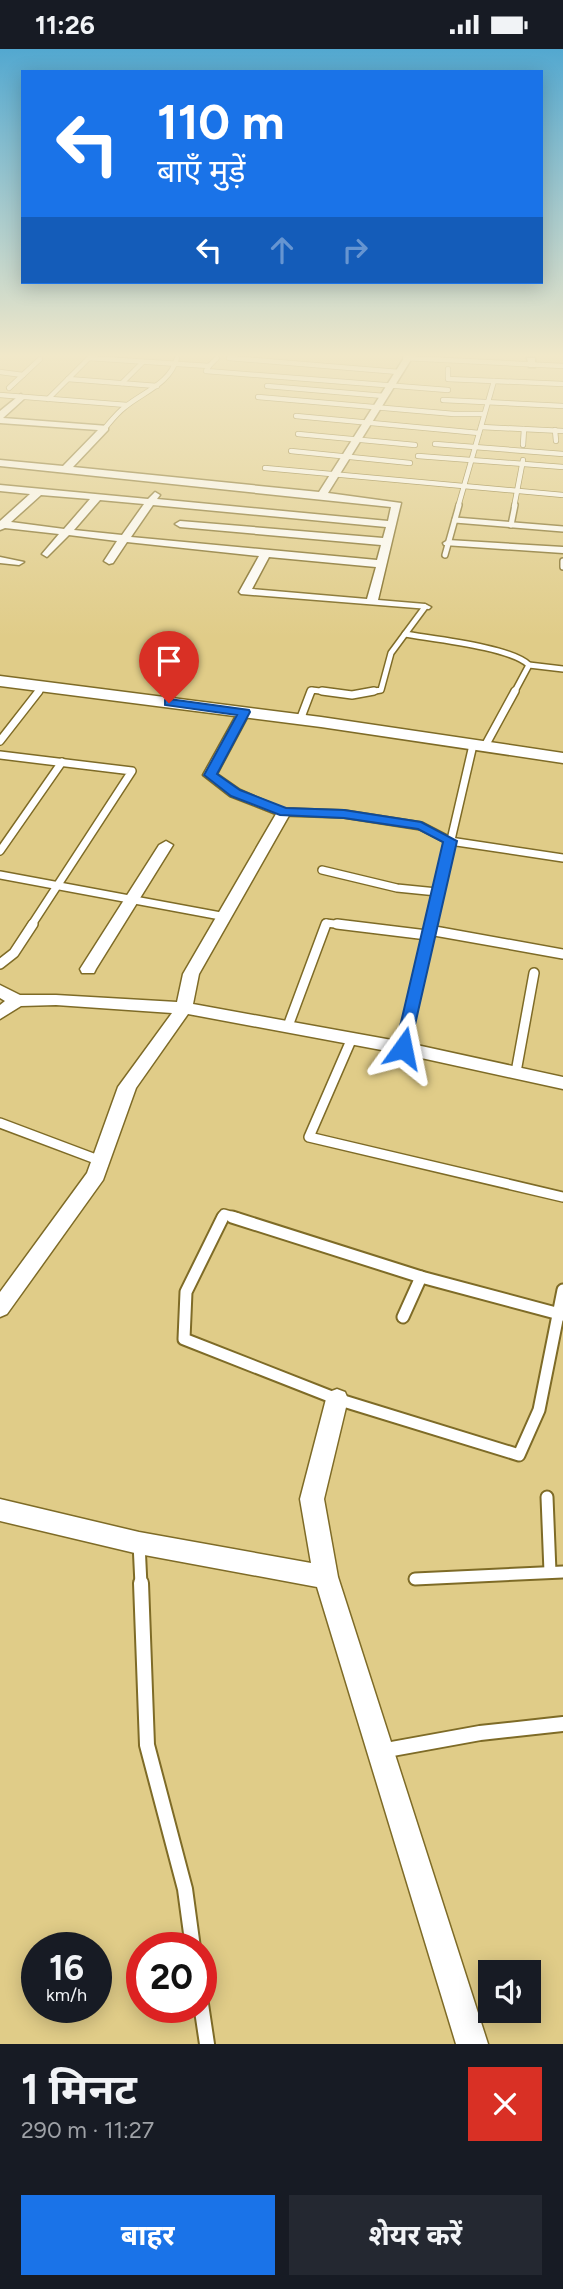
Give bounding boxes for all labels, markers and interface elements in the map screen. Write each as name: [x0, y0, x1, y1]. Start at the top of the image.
text: 11:26: [35, 9, 95, 41]
text: 110 m: [157, 92, 285, 151]
icon: left: [42, 98, 133, 189]
text: बाएँ मुड़ें: [157, 152, 245, 190]
icon: left: [190, 231, 228, 269]
icon: ahead: [263, 231, 301, 269]
icon: right: [336, 231, 374, 269]
pin: [139, 631, 199, 703]
icon: arrive: [150, 642, 188, 680]
position arrow: [366, 1011, 440, 1085]
speed limit sign: 20: [126, 1932, 217, 2023]
text: 16: [49, 1947, 84, 1989]
map controls: [478, 1960, 541, 2023]
button: sound: [478, 1960, 541, 2023]
text: km/h: [46, 1984, 87, 2006]
text: 1 मिनट: [21, 2064, 137, 2115]
button: close: [468, 2067, 542, 2141]
text: 290 m · 11:27: [21, 2116, 154, 2144]
button: बाहर: [21, 2195, 275, 2275]
button: शेयर करें: [289, 2195, 542, 2275]

